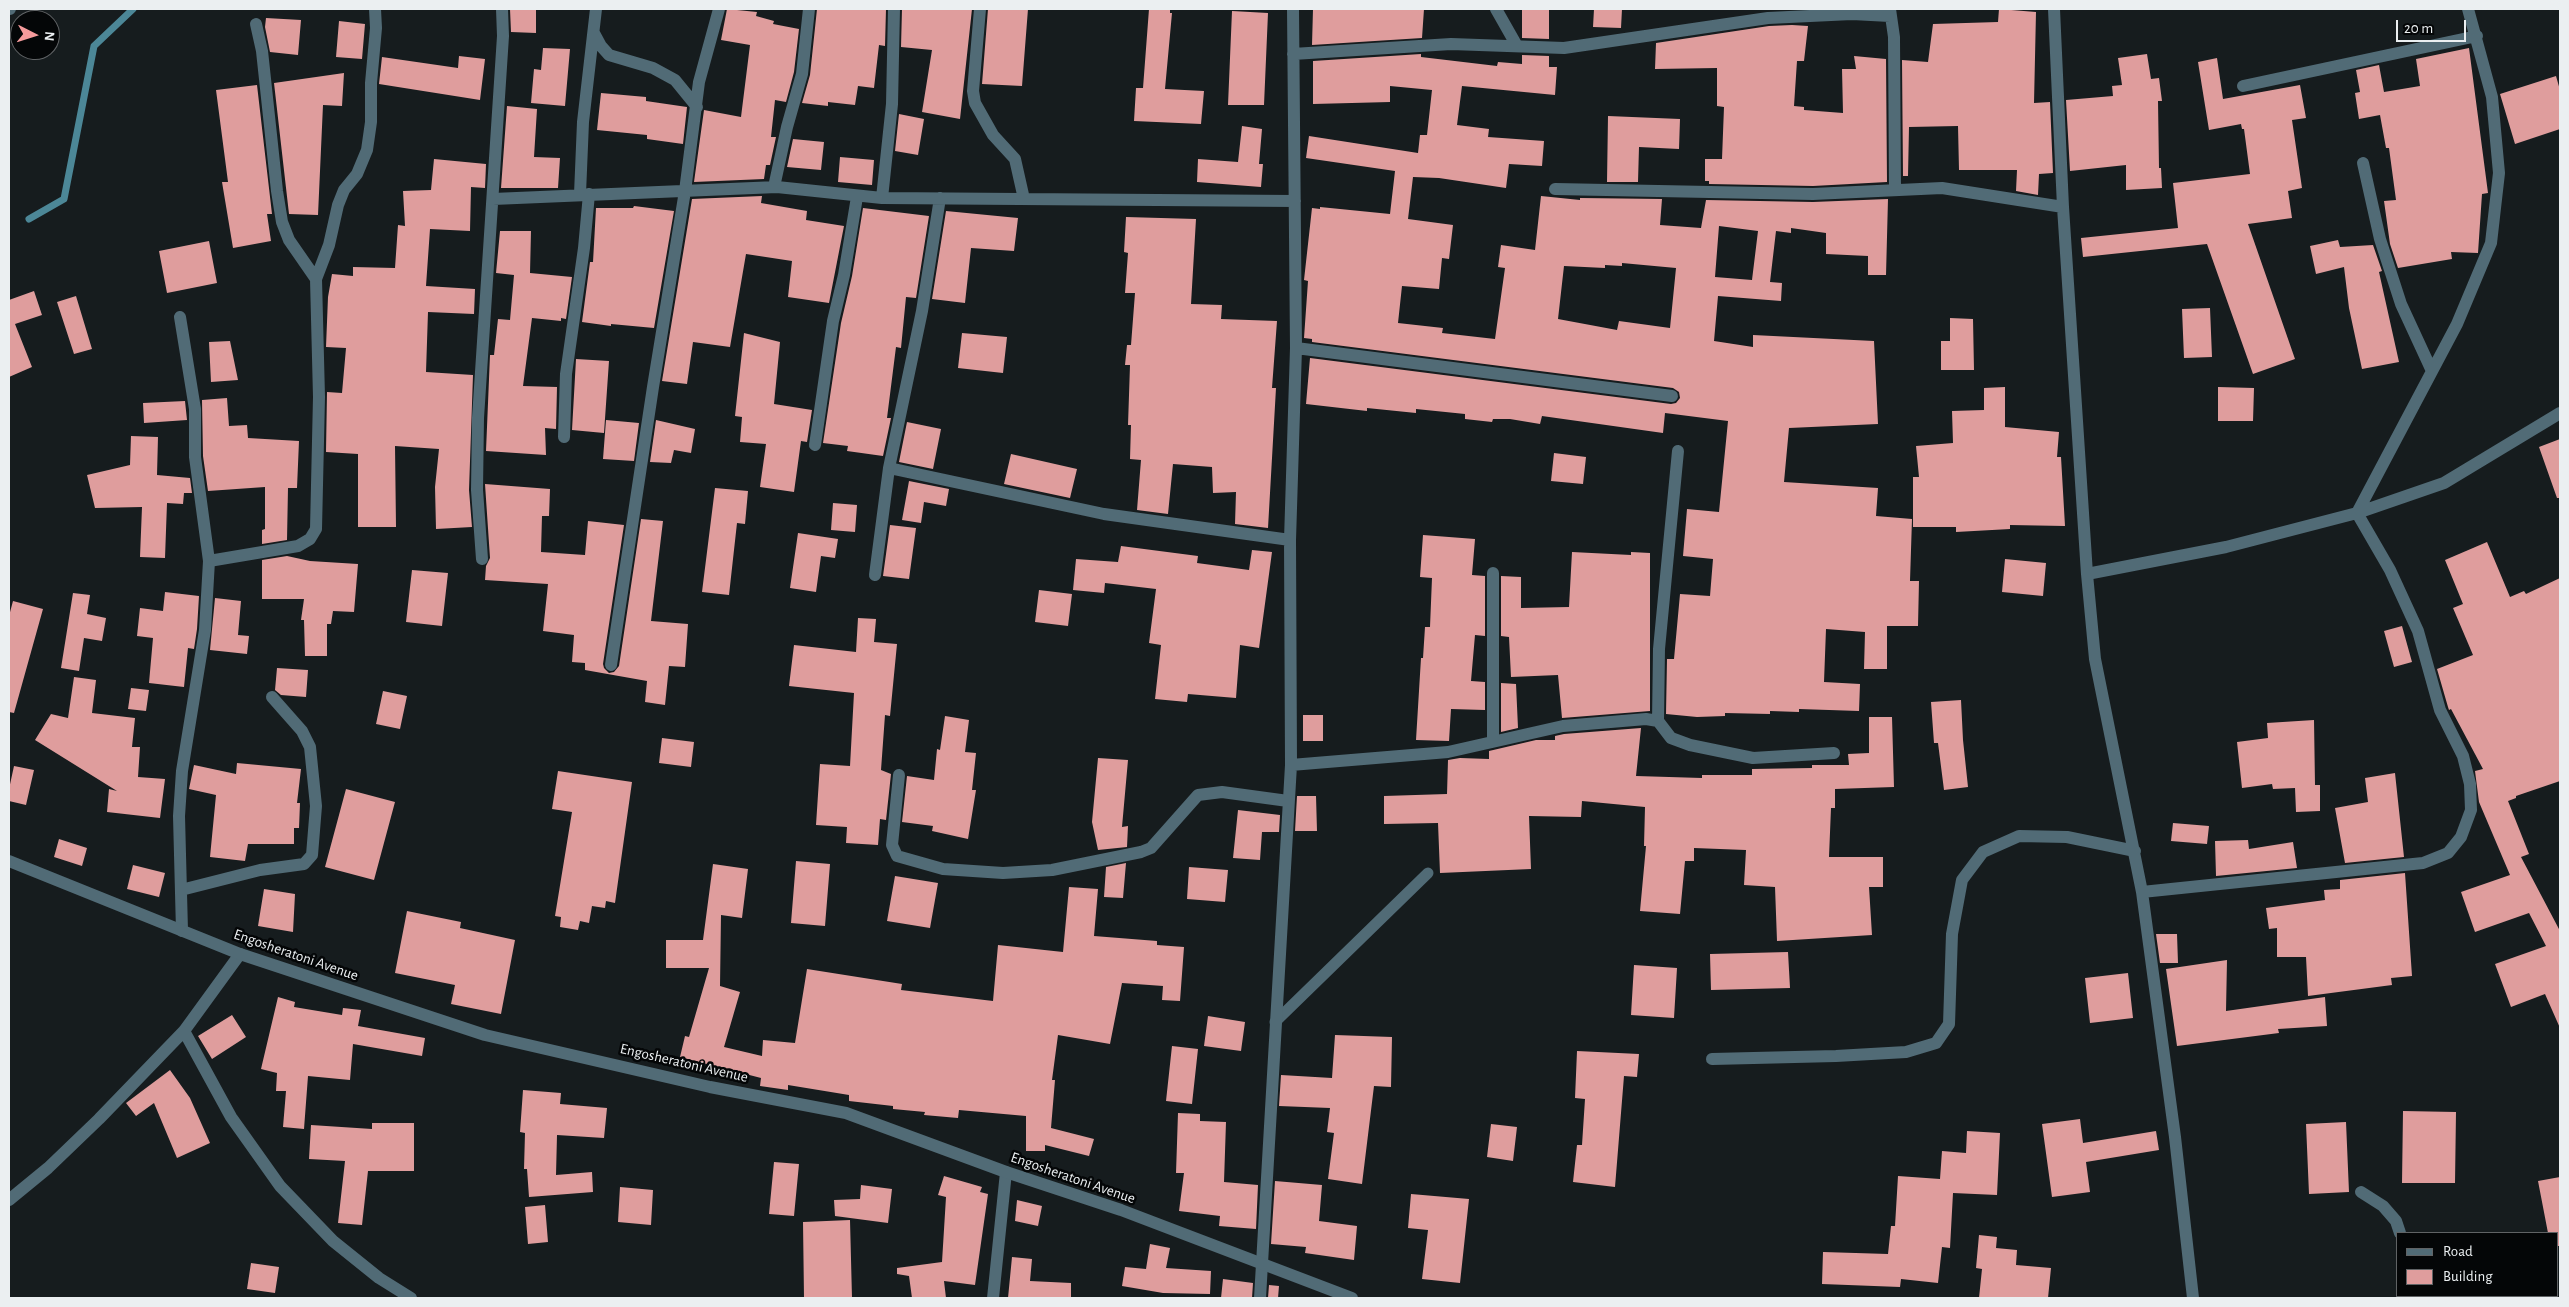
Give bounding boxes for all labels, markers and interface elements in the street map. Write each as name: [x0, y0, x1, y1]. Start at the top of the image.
north arrow: [10, 10, 60, 60]
scale bar: [2399, 10, 2469, 42]
text: 20 m: [2404, 21, 2433, 36]
text: N: [42, 31, 56, 42]
street label: Engosheratoni Avenue: [231, 925, 361, 985]
street label: Engosheratoni Avenue: [618, 1040, 750, 1086]
street label: Engosheratoni Avenue: [1008, 1148, 1138, 1208]
legend: [2396, 1232, 2559, 1297]
text: Road: [2443, 1244, 2473, 1259]
text: Building: [2443, 1269, 2493, 1284]

